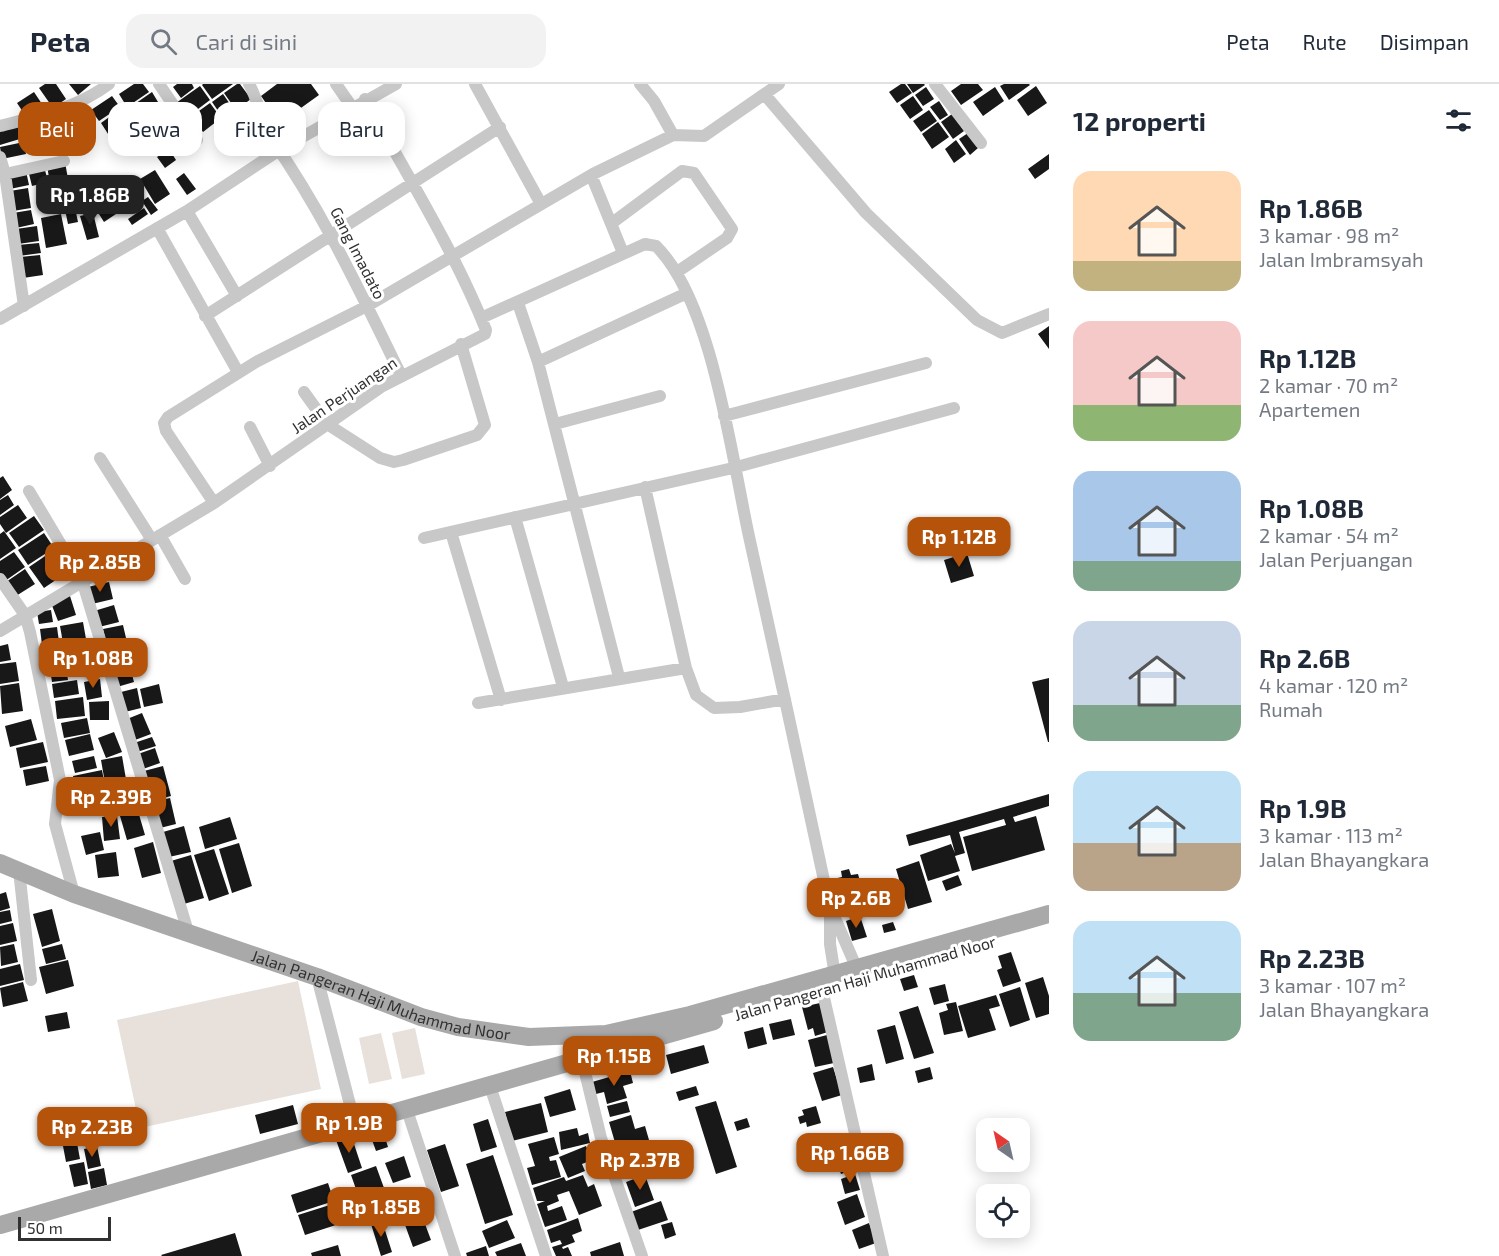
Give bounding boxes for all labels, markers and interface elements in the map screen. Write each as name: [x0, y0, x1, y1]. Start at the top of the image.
search box: [126, 14, 546, 68]
text: Peta: [30, 24, 90, 58]
icon: search: [147, 25, 180, 58]
text: Cari di sini: [195, 28, 297, 54]
text: Peta: [1226, 29, 1269, 54]
text: Rute: [1302, 29, 1347, 54]
text: Disimpan: [1380, 29, 1469, 54]
chip: Beli: [18, 102, 96, 156]
chip: Sewa: [108, 102, 202, 156]
chip: Filter: [214, 102, 306, 156]
chip: Baru: [318, 102, 405, 156]
icon: filters: [1442, 104, 1475, 137]
text: 12 properti: [1073, 105, 1206, 136]
pin: Rp 1.86B: [28, 175, 152, 226]
text: Rp 1.86B: [50, 182, 130, 206]
text: Rp 1.86B: [1259, 192, 1363, 223]
icon: home: [1121, 195, 1193, 267]
street label: Gang Imadato: [327, 204, 390, 302]
text: 3 kamar · 98 m²: [1259, 223, 1399, 247]
text: Jalan Imbramsyah: [1259, 247, 1424, 271]
text: Rp 1.12B: [1259, 342, 1356, 373]
icon: home: [1121, 345, 1193, 417]
street label: Jalan Perjuangan: [287, 352, 401, 438]
text: 2 kamar · 70 m²: [1259, 373, 1398, 397]
text: Apartemen: [1259, 397, 1360, 421]
text: Rp 1.08B: [1259, 492, 1364, 523]
icon: home: [1121, 495, 1193, 567]
pin: Rp 1.12B: [897, 517, 1021, 568]
text: 2 kamar · 54 m²: [1259, 523, 1399, 547]
text: Rp 1.12B: [922, 524, 996, 548]
pin: Rp 2.85B: [38, 542, 162, 593]
text: Jalan Perjuangan: [1259, 547, 1413, 571]
text: Rp 2.85B: [59, 549, 141, 573]
pin: Rp 1.08B: [31, 638, 155, 689]
text: Rp 2.6B: [1259, 642, 1350, 673]
text: Rp 1.08B: [53, 645, 133, 669]
icon: home: [1121, 645, 1193, 717]
text: 4 kamar · 120 m²: [1259, 673, 1408, 697]
text: Rumah: [1259, 697, 1323, 721]
pin: Rp 2.39B: [49, 777, 173, 828]
text: Rp 2.39B: [70, 784, 152, 808]
text: Rp 1.9B: [1259, 792, 1347, 823]
icon: home: [1121, 795, 1193, 867]
text: 3 kamar · 113 m²: [1259, 823, 1403, 847]
text: Jalan Bhayangkara: [1259, 847, 1429, 871]
pin: Rp 2.6B: [801, 878, 911, 929]
text: Rp 2.6B: [821, 885, 891, 909]
street label: Jalan Pangeran Haji Muhammad Noor: [732, 931, 999, 1025]
text: Rp 2.23B: [1259, 942, 1365, 973]
street label: Jalan Pangeran Haji Muhammad Noor: [249, 945, 512, 1043]
icon: home: [1121, 945, 1193, 1017]
text: 3 kamar · 107 m²: [1259, 973, 1406, 997]
text: Jalan Bhayangkara: [1259, 997, 1429, 1021]
pin: Rp 1.15B: [552, 1036, 676, 1087]
text: Rp 1.15B: [577, 1043, 651, 1067]
pin: Rp 1.9B: [294, 1103, 404, 1154]
pin: Rp 2.23B: [30, 1107, 154, 1158]
text: Rp 1.9B: [315, 1110, 383, 1134]
text: Rp 2.23B: [51, 1114, 133, 1138]
north arrow: [976, 1118, 1030, 1172]
map controls: [976, 1118, 1030, 1238]
pin: Rp 1.66B: [788, 1133, 912, 1184]
pin: Rp 2.37B: [578, 1140, 702, 1191]
text: Rp 1.66B: [810, 1140, 890, 1164]
text: Rp 2.37B: [600, 1147, 680, 1171]
button: locate: [976, 1184, 1030, 1238]
pin: Rp 1.85B: [319, 1187, 443, 1238]
text: Rp 1.85B: [341, 1194, 421, 1218]
scale bar: [18, 1214, 111, 1242]
text: 50 m: [27, 1218, 63, 1237]

